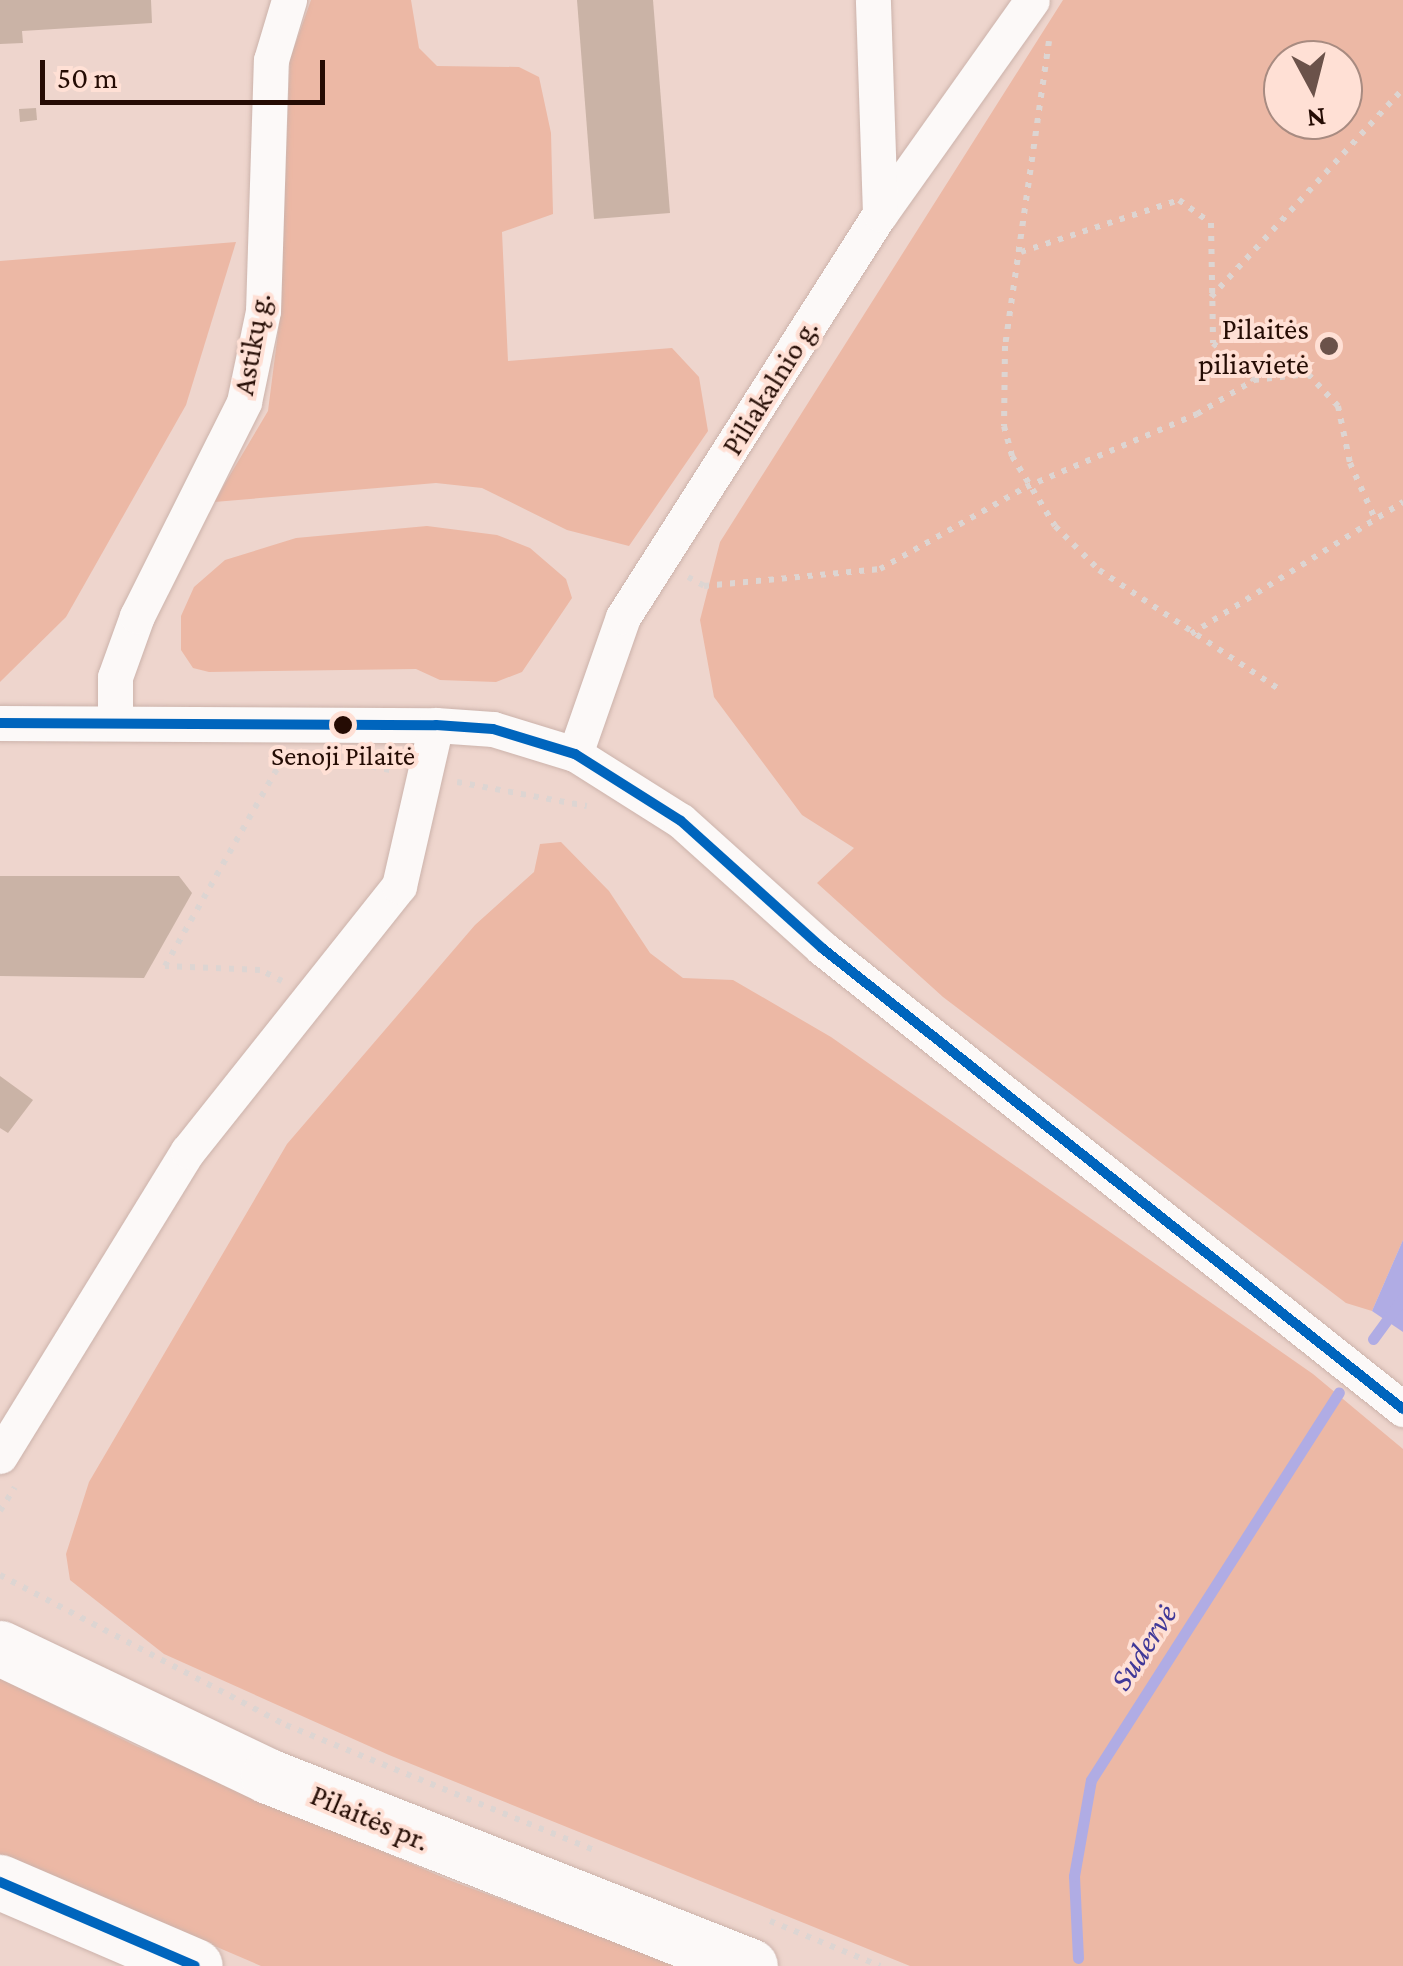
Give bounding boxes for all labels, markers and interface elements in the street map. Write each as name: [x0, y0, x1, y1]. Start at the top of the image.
scale bar: [45, 40, 330, 102]
north arrow: [1263, 40, 1363, 140]
text: 50 m: [57, 61, 118, 94]
text: N: [1305, 102, 1328, 135]
street label: Astikų g.: [225, 290, 279, 398]
place label: Pilaitės piliavietė: [1198, 311, 1309, 382]
street label: Piliakalnio g.: [714, 312, 826, 462]
marker: Pilaitės piliavietė: [1318, 335, 1340, 357]
marker: Senoji Pilaitė: [333, 715, 353, 735]
place label: Senoji Pilaitė: [271, 739, 415, 773]
water label: Sudervė: [1101, 1597, 1185, 1697]
street label: Pilaitės pr.: [305, 1777, 435, 1859]

